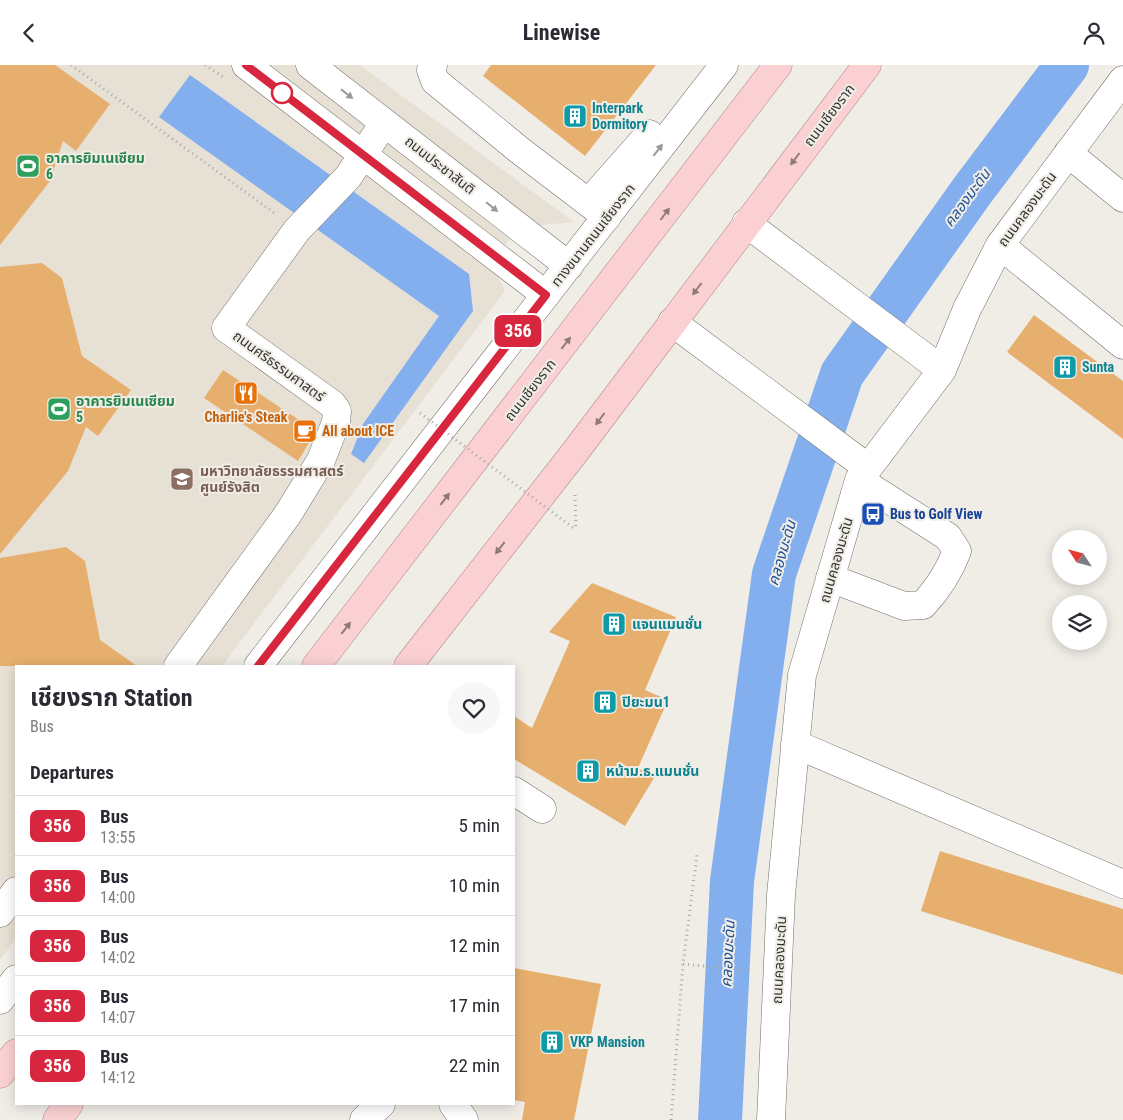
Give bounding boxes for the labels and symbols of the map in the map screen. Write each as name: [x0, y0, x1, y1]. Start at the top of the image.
street label: ถนนเชียงราก: [800, 81, 858, 149]
unlabelled marker: [271, 82, 293, 104]
one-way arrow: [340, 89, 354, 99]
place label: Interpark Dormitory: [592, 100, 648, 132]
building icon: Interpark Dormitory: [562, 103, 588, 129]
street label: ถนนประชาสันติ: [402, 133, 478, 197]
one-way arrow: [653, 144, 664, 157]
place label: อาคารยิมเนเซียม 6: [46, 150, 145, 182]
one-way arrow: [790, 152, 800, 166]
sports icon: อาคารยิมเนเซียม 6: [15, 153, 41, 179]
water label: คลองมะดัน: [940, 165, 994, 230]
street label: ถนนคลองมะดัน: [995, 169, 1059, 249]
street label: ทางขนานถนนเชียงราก: [548, 180, 638, 290]
one-way arrow: [485, 201, 498, 212]
one-way arrow: [660, 207, 670, 221]
one-way arrow: [691, 282, 702, 295]
line badge: 356: [489, 315, 547, 347]
street label: ถนนศรีธรรมศาสตร์: [230, 327, 328, 405]
one-way arrow: [561, 336, 571, 350]
building icon: Sunta: [1052, 354, 1078, 380]
street label: ถนนเชียงราก: [501, 356, 559, 424]
place label: Sunta: [1082, 359, 1115, 375]
restaurant icon: Charlie's Steak: [233, 380, 259, 406]
place label: อาคารยิมเนเซียม 5: [76, 393, 175, 425]
sports icon: อาคารยิมเนเซียม 5: [46, 396, 72, 422]
place label: Charlie's Steak: [205, 409, 288, 425]
one-way arrow: [594, 412, 605, 425]
cafe icon: All about ICE: [292, 418, 318, 444]
place label: All about ICE: [322, 423, 394, 439]
place label: มหาวิทยาลัยธรรมศาสตร์ ศูนย์รังสิต: [200, 463, 344, 497]
school or university icon: มหาวิทยาลัยธรรมศาสตร์ ศูนย์รังสิต: [169, 466, 195, 492]
one-way arrow: [440, 493, 451, 506]
bus stop icon: Bus to Golf View: [860, 501, 886, 527]
place label: Bus to Golf View: [890, 506, 982, 522]
street label: ถนนคลองมะดัน: [816, 515, 856, 605]
water label: คลองมะดัน: [764, 517, 800, 588]
north arrow: [1052, 530, 1108, 585]
one-way arrow: [495, 541, 506, 554]
building icon: แจนแมนชั่น: [601, 611, 627, 637]
place label: แจนแมนชั่น: [632, 615, 702, 632]
one-way arrow: [340, 622, 351, 635]
building icon: ปิยะมน1: [592, 689, 618, 715]
place label: ปิยะมน1: [622, 694, 670, 710]
building icon: หน้าม.ธ.แมนชั่น: [575, 758, 601, 784]
place label: หน้าม.ธ.แมนชั่น: [606, 762, 699, 779]
street label: ถนนคลองมะดัน: [769, 916, 789, 1004]
water label: คลองมะดัน: [717, 919, 739, 988]
building icon: VKP Mansion: [539, 1029, 565, 1055]
place label: VKP Mansion: [570, 1034, 645, 1050]

